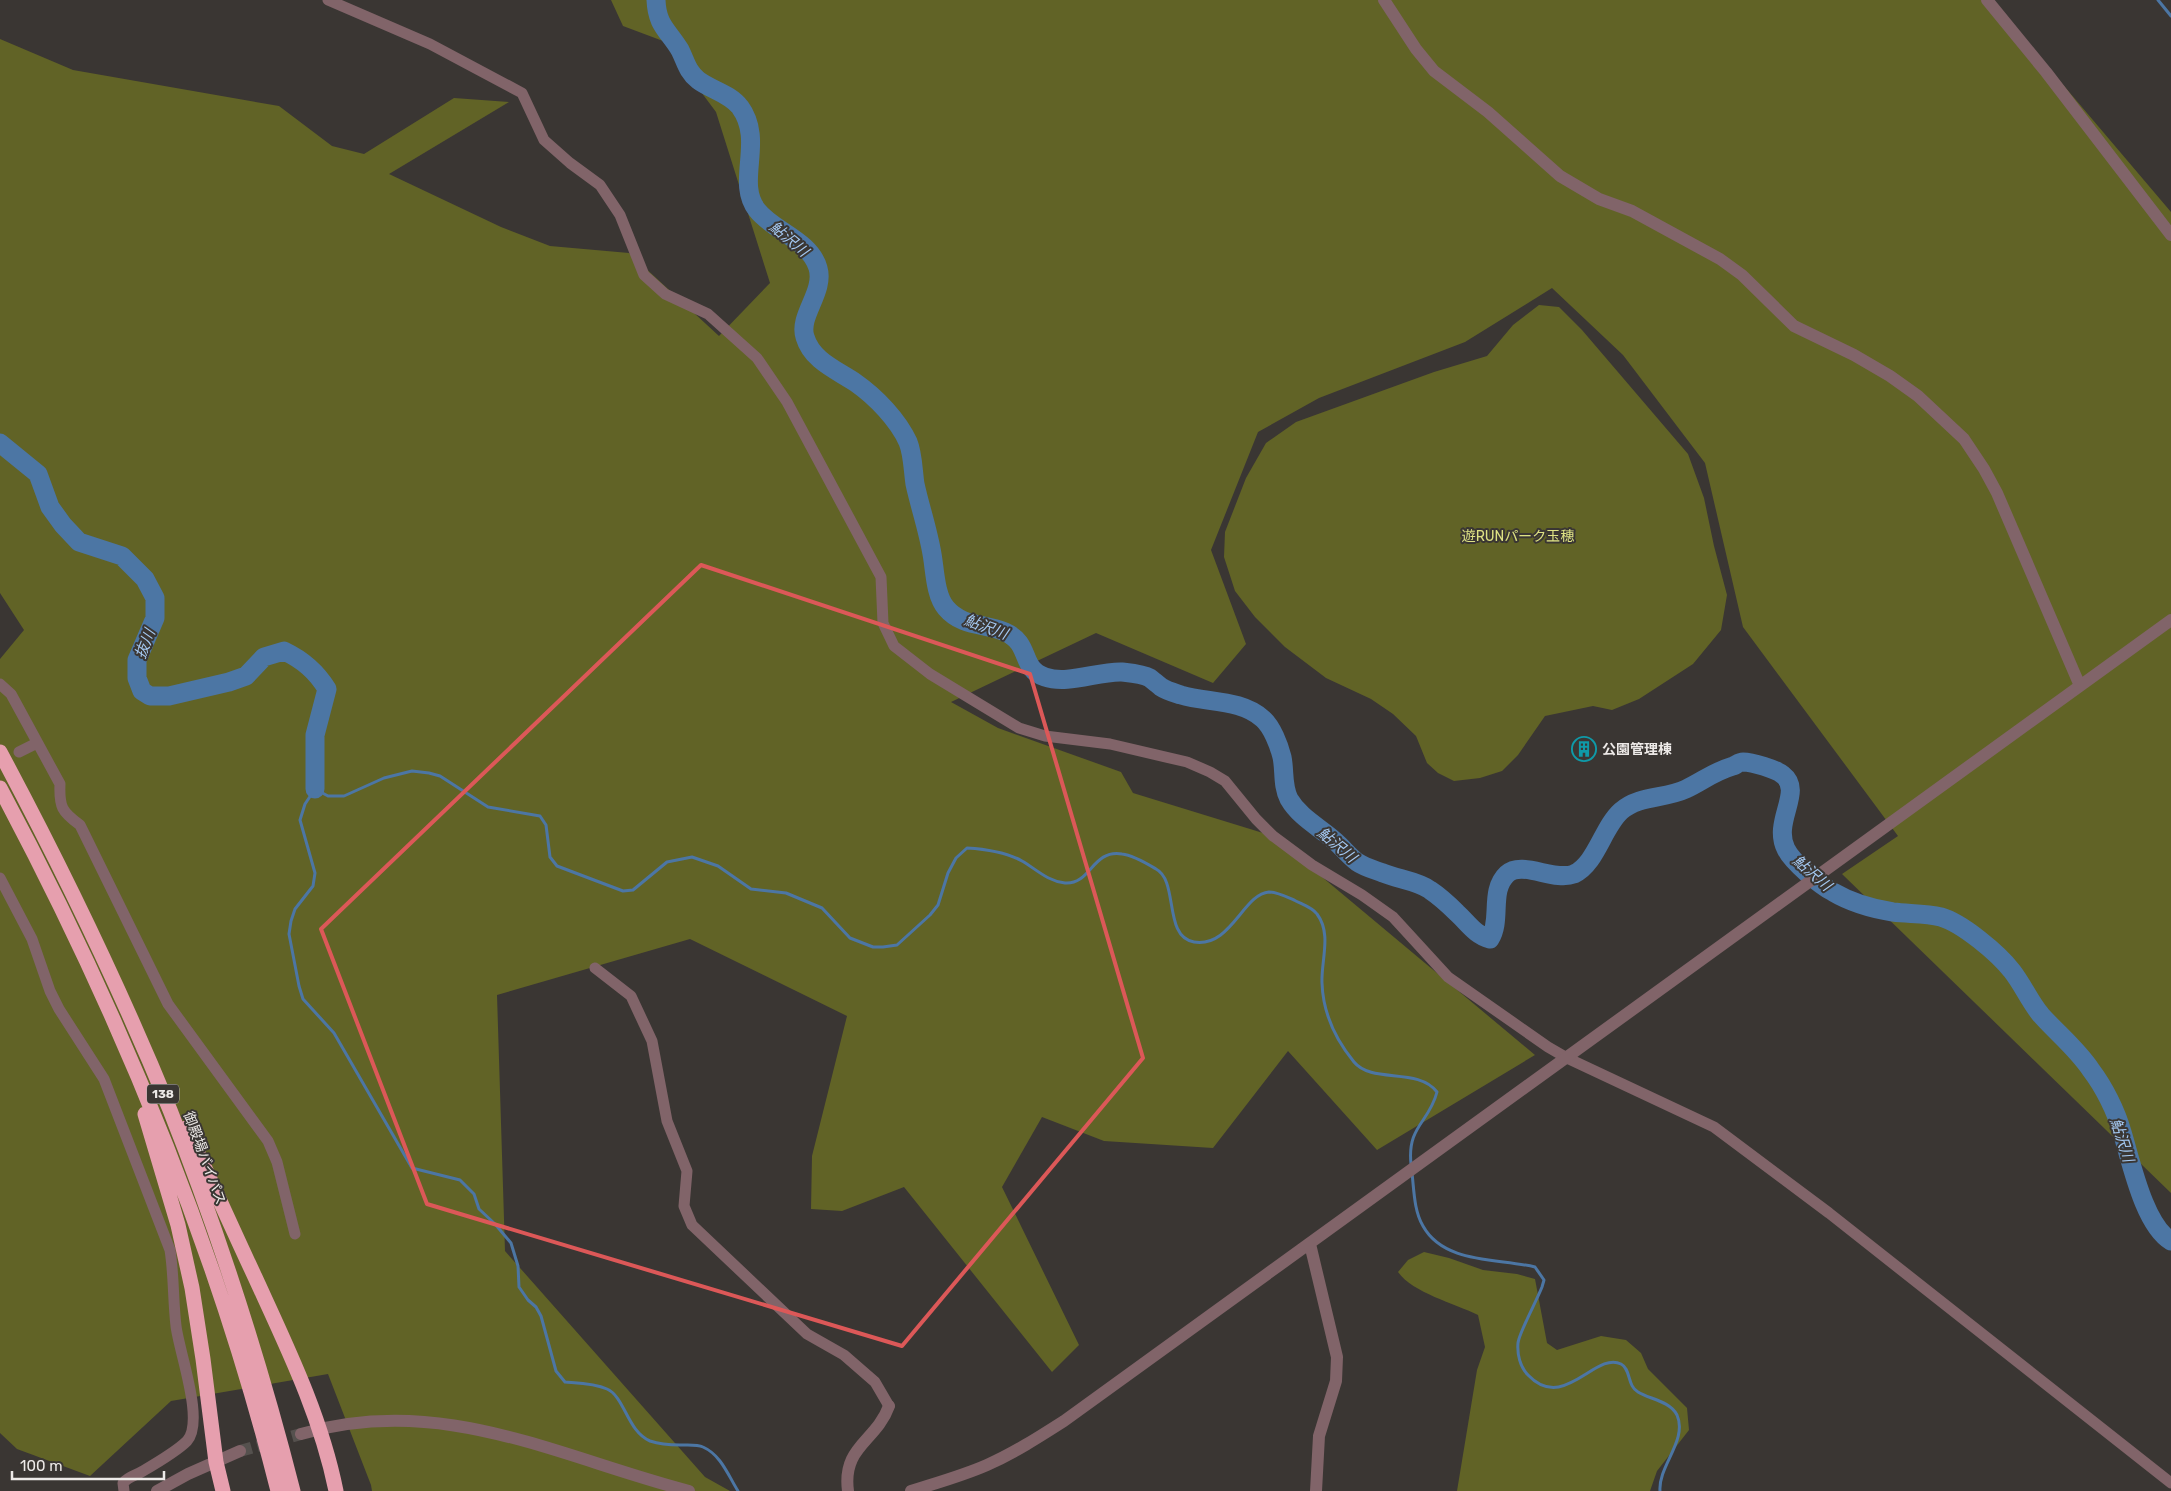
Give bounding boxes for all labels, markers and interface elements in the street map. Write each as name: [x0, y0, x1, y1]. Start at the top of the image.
water label: 鮎沢川: [766, 218, 814, 262]
park label: 遊RUNパーク玉穂: [1462, 528, 1574, 545]
water label: 鮎沢川: [962, 611, 1012, 644]
water label: 抜川: [131, 625, 159, 661]
building icon: 公園管理棟: [1571, 736, 1597, 762]
place label: 公園管理棟: [1602, 741, 1672, 758]
water label: 鮎沢川: [1314, 824, 1362, 868]
water label: 鮎沢川: [1789, 851, 1836, 896]
road number: 138: [147, 1084, 179, 1104]
street label: 御殿場バイパス: [180, 1109, 229, 1207]
water label: 鮎沢川: [2106, 1116, 2138, 1166]
scale bar: [12, 1448, 165, 1480]
text: 100 m: [20, 1457, 62, 1475]

